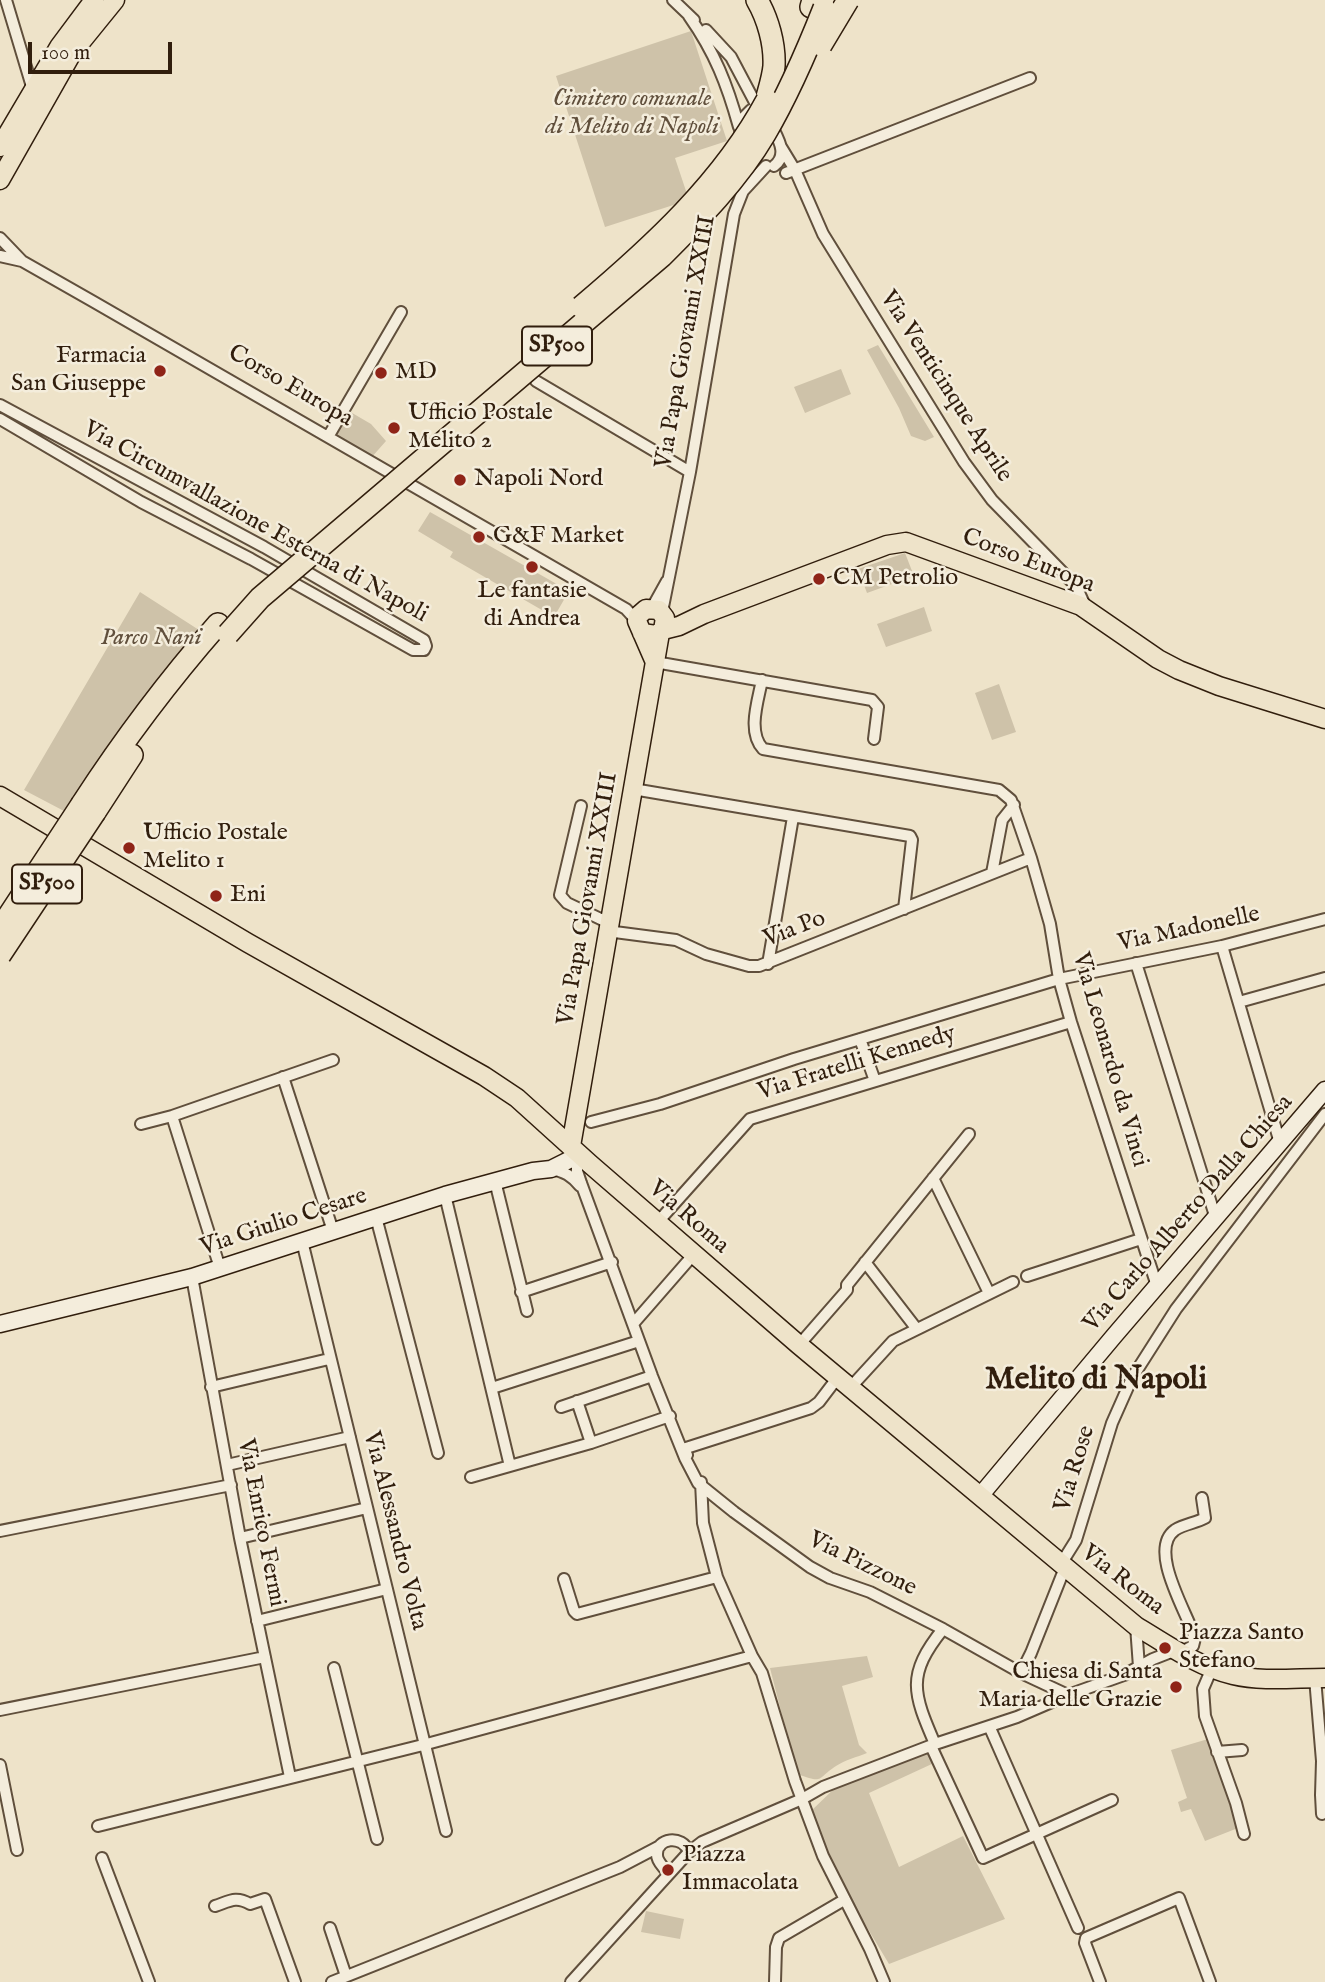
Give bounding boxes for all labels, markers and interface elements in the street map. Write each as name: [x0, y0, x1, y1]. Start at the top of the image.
scale bar: [32, 28, 175, 72]
text: 100 m: [41, 40, 90, 67]
park label: Cimitero comunale di Melito di Napoli: [545, 86, 719, 142]
street label: Via Papa Giovanni XXIII: [651, 213, 723, 471]
street label: Via Venticinque Aprile: [872, 286, 1018, 488]
road number: SP500: [522, 326, 592, 366]
street label: Corso Europa: [222, 340, 358, 434]
place label: Farmacia San Giuseppe: [11, 343, 146, 399]
place label: MD: [395, 359, 437, 387]
marker: Farmacia San Giuseppe: [152, 363, 168, 379]
marker: MD: [373, 365, 389, 381]
place label: Ufficio Postale Melito 2: [408, 400, 553, 456]
street label: Via Circumvallazione Esterna di Napoli: [77, 416, 433, 630]
marker: Ufficio Postale Melito 2: [386, 420, 402, 436]
place label: Napoli Nord: [474, 466, 603, 494]
marker: Napoli Nord: [452, 472, 468, 488]
place label: G&F Market: [493, 523, 624, 551]
street label: Corso Europa: [958, 524, 1098, 600]
marker: G&F Market: [471, 529, 487, 545]
marker: Le fantasie di Andrea: [524, 559, 540, 575]
place label: CM Petrolio: [833, 565, 958, 593]
marker: CM Petrolio: [811, 571, 827, 587]
place label: Le fantasie di Andrea: [477, 578, 587, 634]
park label: Parco Nani: [100, 625, 202, 653]
street label: Via Papa Giovanni XXIII: [553, 770, 625, 1028]
place label: Ufficio Postale Melito 1: [143, 820, 288, 876]
marker: Ufficio Postale Melito 1: [121, 840, 137, 856]
road number: SP500: [12, 864, 82, 904]
place label: Eni: [230, 882, 266, 910]
marker: Eni: [208, 888, 224, 904]
street label: Via Madonelle: [1115, 901, 1263, 959]
street label: Via Po: [760, 905, 830, 955]
street label: Via Leonardo da Vinci: [1065, 949, 1153, 1171]
street label: Via Fratelli Kennedy: [755, 1020, 959, 1108]
street label: Via Carlo Alberto Dalla Chiesa: [1078, 1089, 1300, 1339]
street label: Via Roma: [642, 1175, 734, 1261]
street label: Via Giulio Cesare: [197, 1183, 371, 1263]
district label: Melito di Napoli: [985, 1362, 1207, 1400]
street label: Via Rose: [1049, 1423, 1103, 1515]
street label: Via Alessandro Volta: [355, 1429, 433, 1633]
street label: Via Enrico Fermi: [230, 1437, 290, 1609]
street label: Via Pizzone: [803, 1526, 921, 1604]
street label: Via Roma: [1075, 1540, 1169, 1622]
place label: Piazza Santo Stefano: [1179, 1620, 1304, 1676]
marker: Piazza Santo Stefano: [1157, 1640, 1173, 1656]
place label: Chiesa di Santa Maria delle Grazie: [978, 1659, 1162, 1715]
marker: Chiesa di Santa Maria delle Grazie: [1168, 1679, 1184, 1695]
place label: Piazza Immacolata: [682, 1842, 798, 1898]
marker: Piazza Immacolata: [660, 1862, 676, 1878]

